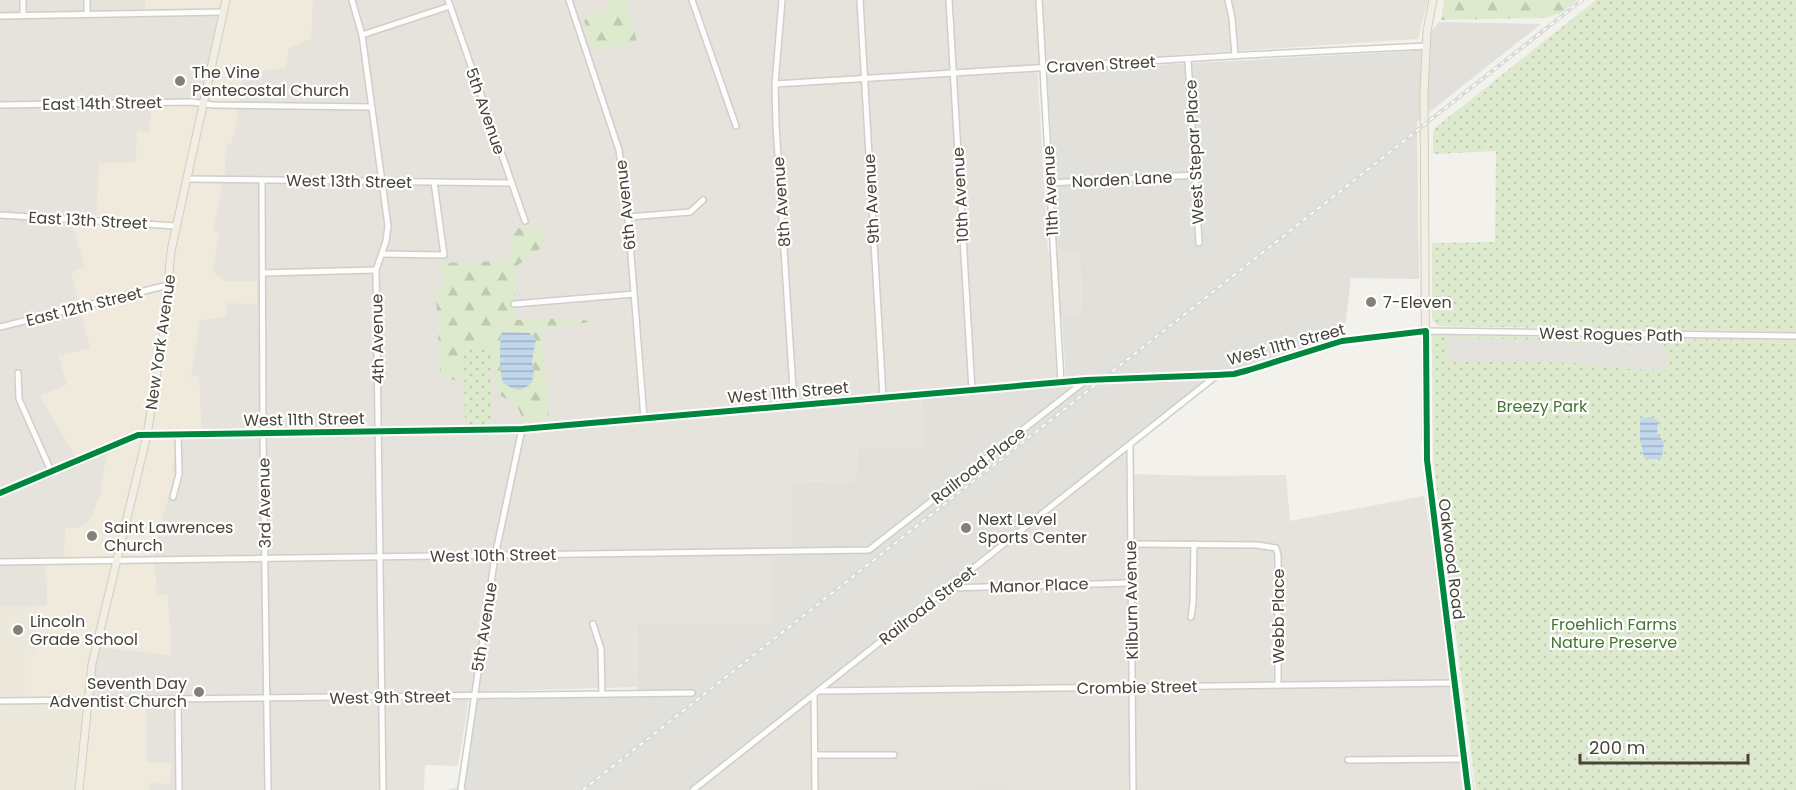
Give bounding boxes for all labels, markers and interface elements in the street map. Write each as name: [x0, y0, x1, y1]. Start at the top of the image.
street label: Craven Street: [1046, 50, 1156, 79]
place label: The Vine Pentecostal Church: [192, 61, 349, 102]
street label: 5th Avenue: [460, 65, 511, 158]
marker: The Vine Pentecostal Church: [173, 74, 187, 88]
street label: West Stepar Place: [1179, 79, 1210, 225]
street label: East 14th Street: [42, 91, 162, 116]
street label: 11th Avenue: [1037, 145, 1064, 237]
street label: 10th Avenue: [947, 147, 974, 243]
street label: 9th Avenue: [858, 153, 885, 245]
street label: 8th Avenue: [767, 156, 796, 248]
street label: 6th Avenue: [609, 159, 642, 251]
street label: Norden Lane: [1071, 165, 1173, 194]
street label: West 13th Street: [286, 169, 412, 194]
street label: East 13th Street: [28, 206, 148, 235]
street label: New York Avenue: [140, 273, 181, 411]
street label: East 12th Street: [24, 281, 145, 332]
place label: 7-Eleven: [1383, 291, 1452, 314]
street label: 4th Avenue: [365, 293, 390, 384]
marker: 7-Eleven: [1364, 295, 1378, 309]
street label: West 11th Street: [1225, 318, 1348, 371]
street label: West Rogues Path: [1539, 322, 1683, 347]
street label: West 11th Street: [727, 376, 850, 409]
park label: Breezy Park: [1497, 395, 1588, 418]
street label: West 11th Street: [243, 407, 365, 432]
street label: Railroad Place: [926, 421, 1030, 510]
street label: 3rd Avenue: [252, 457, 277, 548]
street label: Oakwood Road: [1433, 497, 1470, 621]
place label: Next Level Sports Center: [978, 508, 1087, 549]
place label: Saint Lawrences Church: [104, 516, 233, 557]
marker: Next Level Sports Center: [959, 521, 973, 535]
marker: Saint Lawrences Church: [85, 529, 99, 543]
street label: Kilburn Avenue: [1119, 540, 1144, 660]
street label: West 10th Street: [430, 543, 557, 568]
street label: Railroad Street: [874, 560, 981, 651]
street label: Webb Place: [1267, 568, 1290, 664]
street label: Manor Place: [989, 572, 1089, 599]
street label: 5th Avenue: [466, 581, 503, 674]
place label: Lincoln Grade School: [30, 610, 138, 651]
park label: Froehlich Farms Nature Preserve: [1551, 613, 1677, 654]
marker: Lincoln Grade School: [11, 623, 25, 637]
place label: Seventh Day Adventist Church: [49, 672, 187, 713]
street label: Crombie Street: [1076, 675, 1198, 700]
marker: Seventh Day Adventist Church: [192, 685, 206, 699]
street label: West 9th Street: [329, 685, 451, 710]
scale bar: [1580, 727, 1748, 765]
text: 200 m: [1589, 735, 1645, 760]

